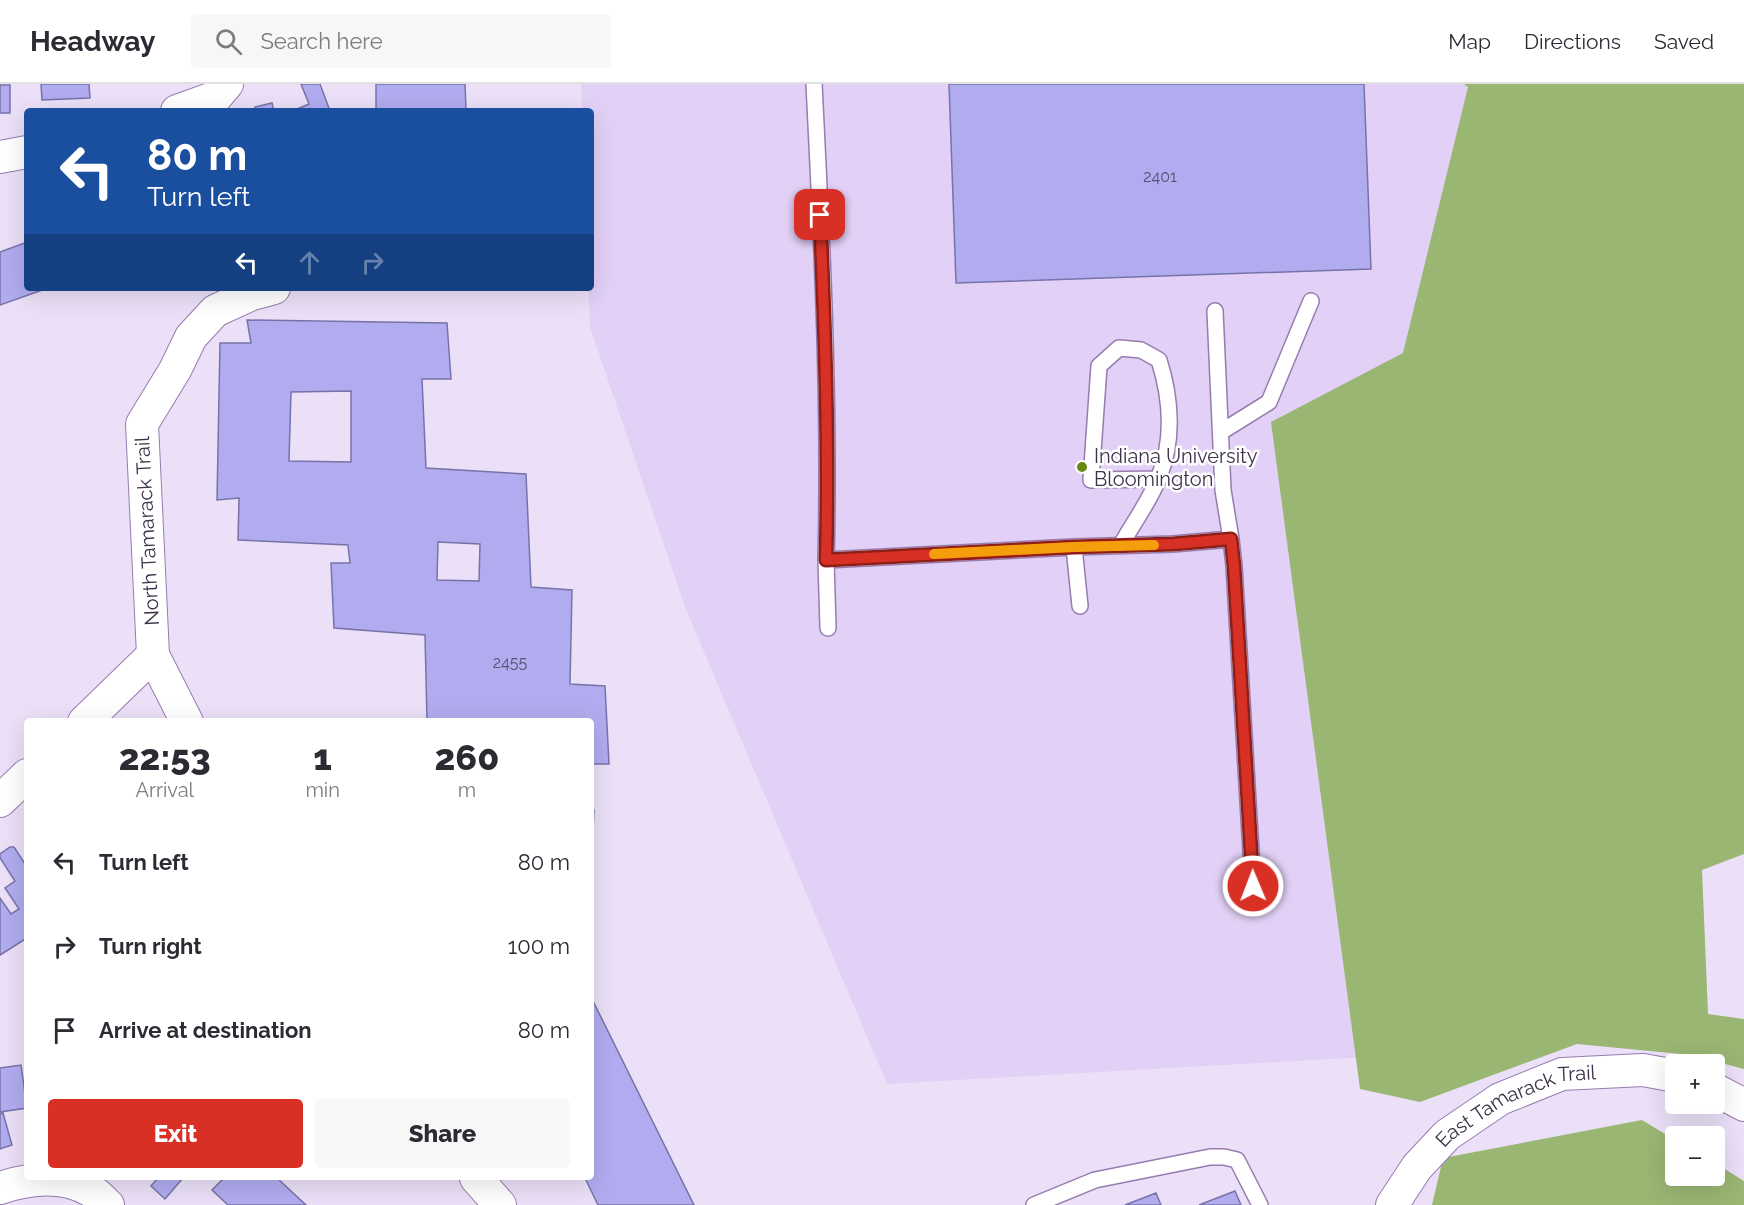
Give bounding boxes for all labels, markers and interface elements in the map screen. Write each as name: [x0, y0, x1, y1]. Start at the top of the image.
search box: [191, 14, 611, 68]
text: Headway: [30, 25, 155, 58]
icon: search: [212, 25, 245, 58]
text: Search here: [260, 28, 383, 54]
text: Map: [1448, 29, 1491, 54]
text: Directions: [1524, 29, 1621, 54]
text: Saved: [1654, 29, 1714, 54]
text: 80 m: [147, 131, 247, 180]
icon: left: [48, 132, 126, 210]
house number: 2401: [1143, 167, 1177, 186]
text: Turn left: [147, 181, 250, 212]
pin: [794, 189, 845, 240]
icon: arrive: [803, 198, 836, 231]
icon: left: [230, 246, 263, 279]
icon: ahead: [293, 246, 326, 279]
icon: right: [356, 246, 389, 279]
street label: North Tamarack Trail: [130, 435, 164, 626]
place label: Indiana University Bloomington: [1094, 444, 1258, 491]
marker: Indiana University Bloomington: [1075, 460, 1089, 474]
house number: 2455: [493, 653, 528, 672]
text: 22:53: [119, 736, 211, 778]
text: 1: [313, 736, 332, 778]
text: 260: [434, 736, 499, 778]
text: Arrival: [135, 778, 194, 802]
text: min: [305, 778, 340, 802]
text: m: [458, 778, 476, 802]
icon: left: [48, 846, 81, 879]
text: Turn left: [99, 849, 189, 875]
text: 80 m: [518, 849, 570, 875]
position arrow: [1221, 854, 1285, 918]
icon: right: [48, 930, 81, 963]
text: Turn right: [99, 933, 202, 959]
text: 100 m: [508, 933, 570, 959]
icon: arrive: [48, 1014, 81, 1047]
text: Arrive at destination: [99, 1017, 312, 1043]
text: 80 m: [518, 1017, 570, 1043]
map controls: [1665, 1054, 1725, 1186]
button: +: [1665, 1054, 1725, 1114]
street label: East Tamarack Trail: [1430, 1060, 1597, 1152]
button: Exit: [48, 1099, 303, 1168]
button: Share: [315, 1099, 570, 1168]
button: −: [1665, 1126, 1725, 1186]

